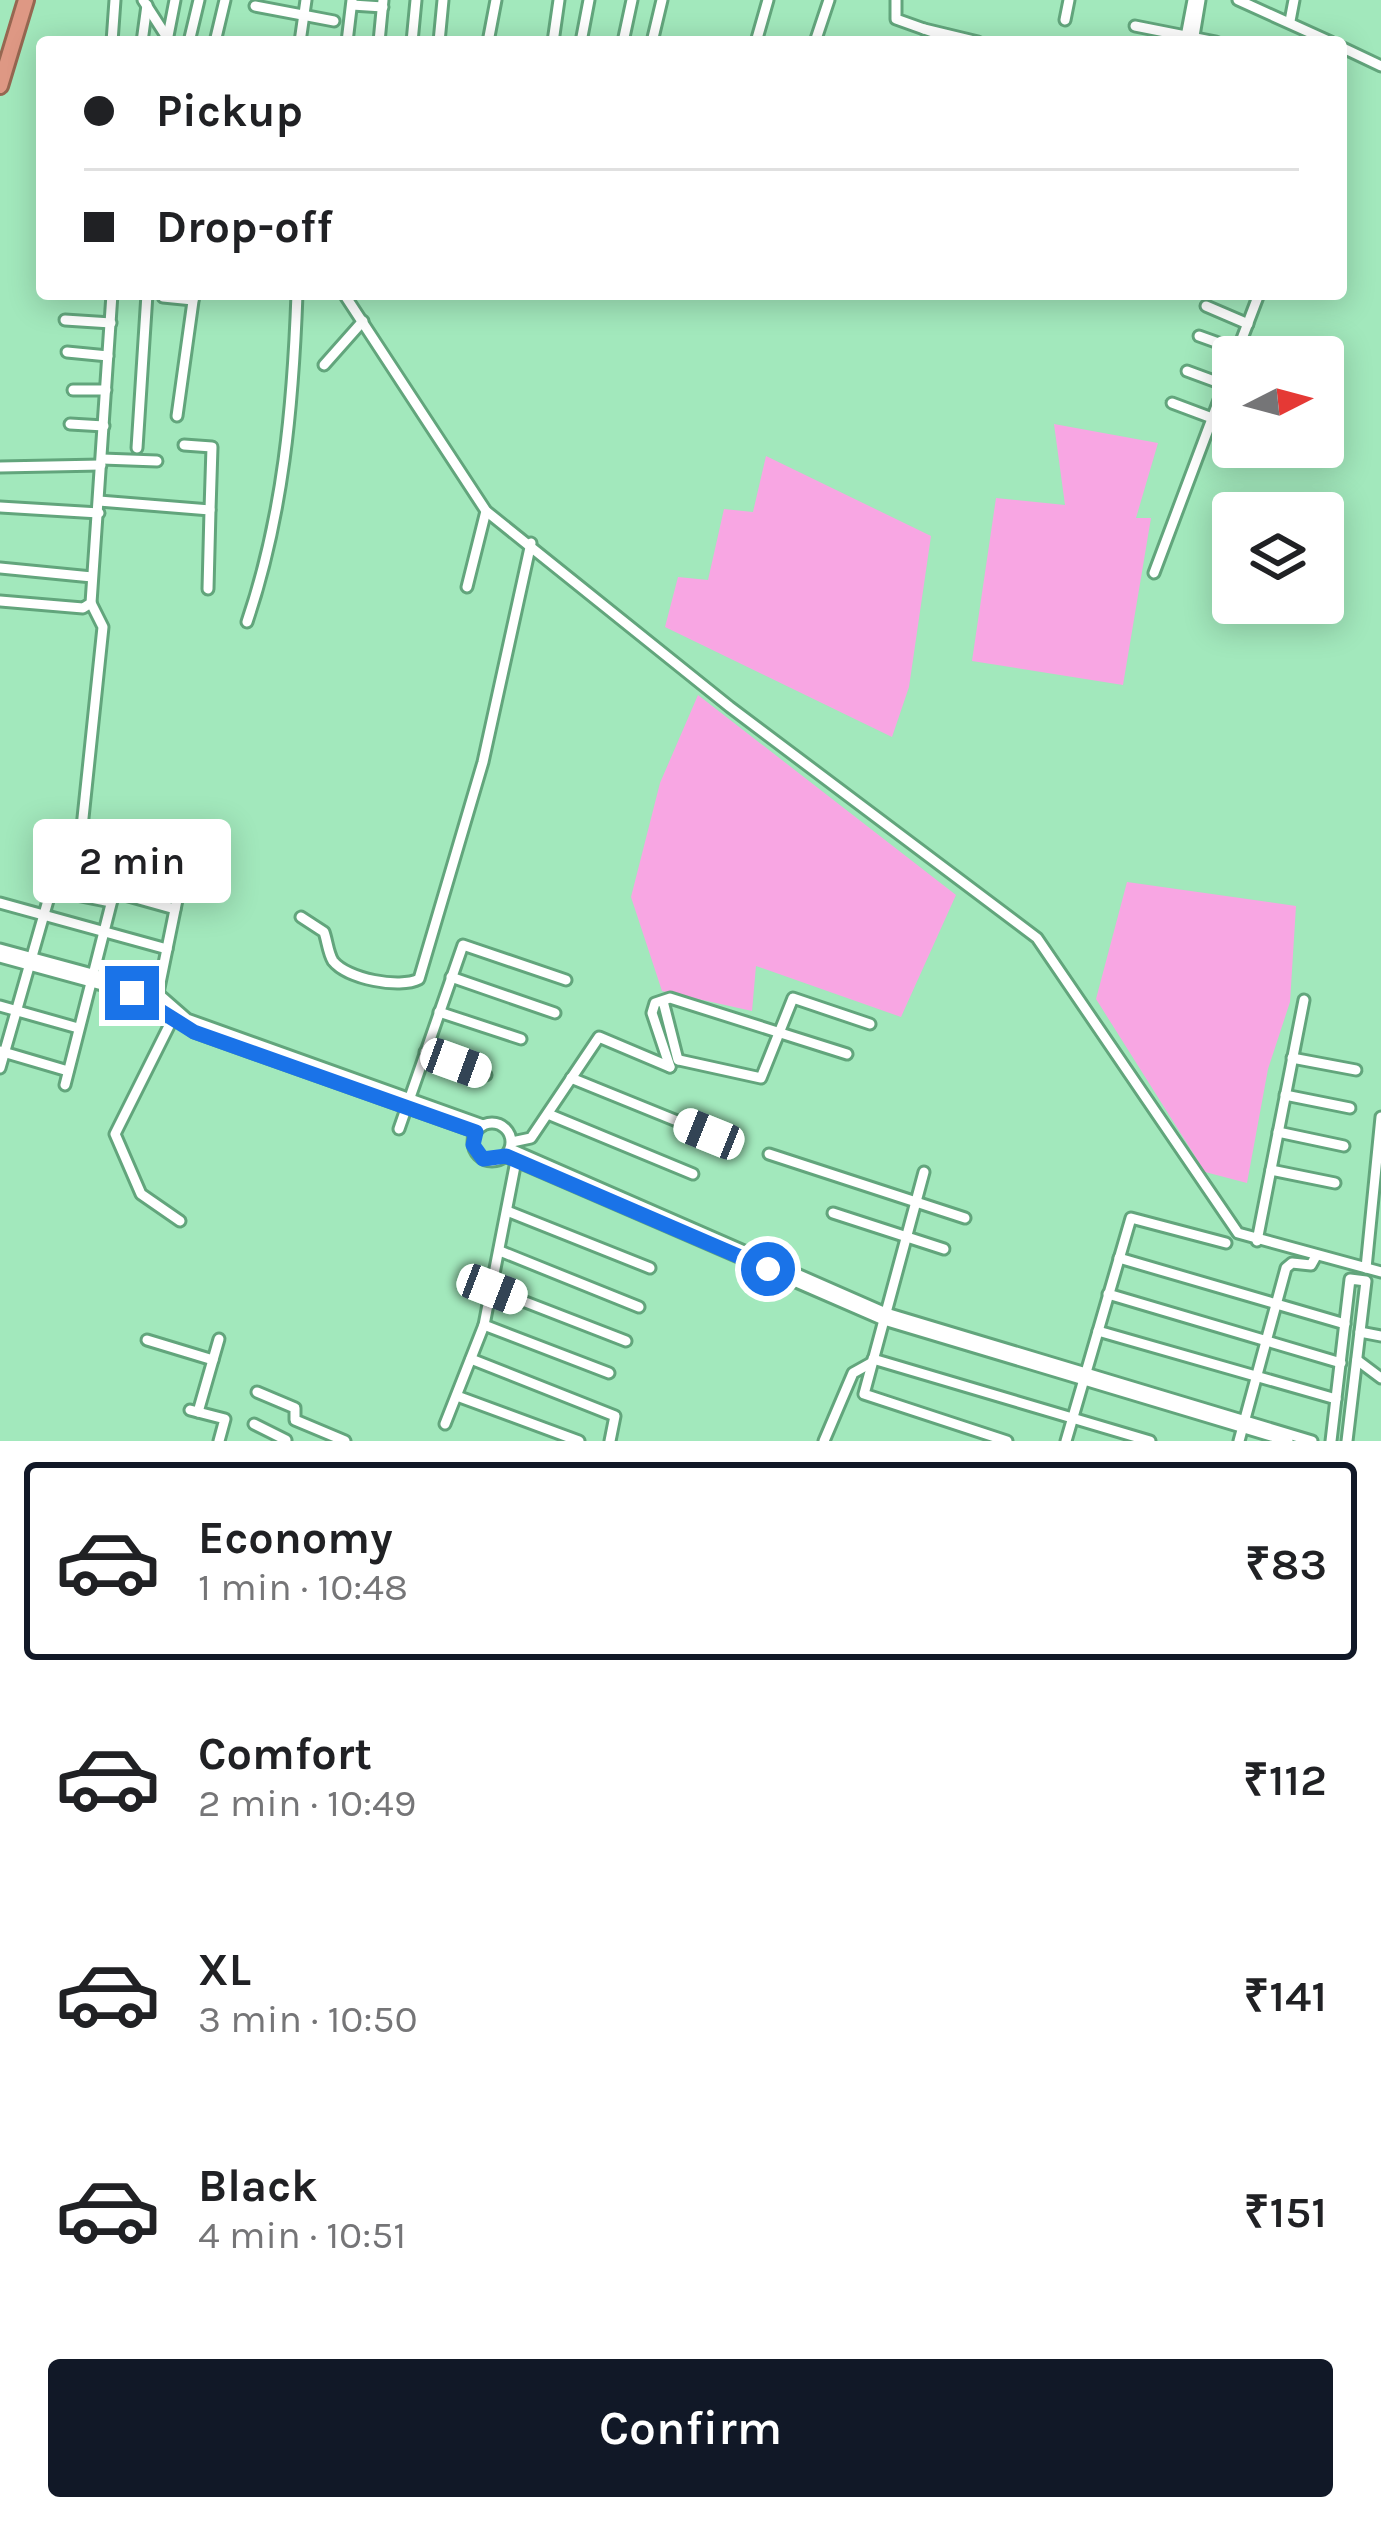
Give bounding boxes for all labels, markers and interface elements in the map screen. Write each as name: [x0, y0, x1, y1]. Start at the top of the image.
text: Pickup: [156, 85, 303, 137]
text: Drop-off: [156, 201, 333, 253]
north arrow: [1212, 336, 1344, 468]
map controls: [1212, 336, 1344, 624]
button: layers: [1212, 492, 1344, 624]
callout: 2 min: [33, 819, 231, 903]
text: 2 min: [79, 838, 185, 884]
route end: [105, 966, 159, 1020]
car: [416, 1034, 496, 1092]
car: [669, 1104, 749, 1164]
route start: [741, 1242, 795, 1296]
car: [452, 1259, 532, 1319]
icon: car: [54, 1507, 162, 1615]
text: Economy: [198, 1512, 393, 1564]
text: ₹83: [1245, 1538, 1327, 1590]
text: 1 min · 10:48: [198, 1564, 408, 1610]
icon: car: [54, 1723, 162, 1831]
text: Comfort: [198, 1728, 372, 1780]
text: ₹112: [1243, 1754, 1327, 1806]
text: 2 min · 10:49: [198, 1780, 416, 1826]
icon: car: [54, 1939, 162, 2047]
text: XL: [198, 1944, 251, 1996]
text: ₹141: [1243, 1970, 1327, 2022]
text: 3 min · 10:50: [198, 1996, 418, 2042]
icon: car: [54, 2155, 162, 2263]
text: Black: [198, 2160, 318, 2212]
text: ₹151: [1244, 2186, 1327, 2238]
text: 4 min · 10:51: [198, 2212, 406, 2258]
button: Confirm: [48, 2359, 1333, 2497]

